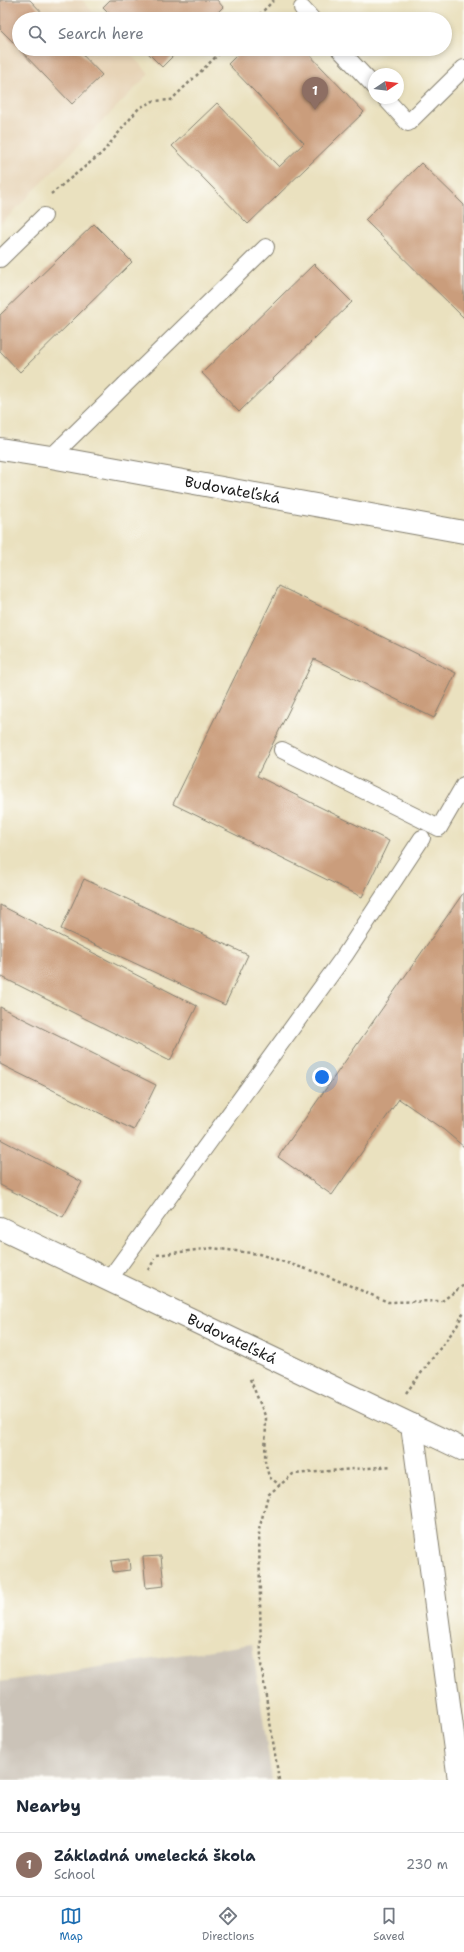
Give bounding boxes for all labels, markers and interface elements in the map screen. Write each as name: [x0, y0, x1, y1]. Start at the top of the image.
search box: [12, 12, 452, 56]
icon: search: [26, 23, 48, 45]
text: Search here: [58, 24, 144, 44]
north arrow: [368, 68, 404, 104]
pin: 1: [302, 77, 328, 110]
street label: Budovateľská: [183, 471, 282, 509]
your location: [312, 1067, 332, 1087]
street label: Budovateľská: [184, 1309, 280, 1369]
text: Nearby: [16, 1795, 81, 1817]
text: Základná umelecká škola: [54, 1846, 256, 1866]
text: 1: [26, 1856, 32, 1873]
text: 230 m: [406, 1856, 448, 1873]
text: School: [54, 1866, 95, 1883]
tab: Map: [59, 1905, 83, 1944]
tab: Directions: [202, 1905, 254, 1944]
tab: Saved: [373, 1905, 405, 1944]

